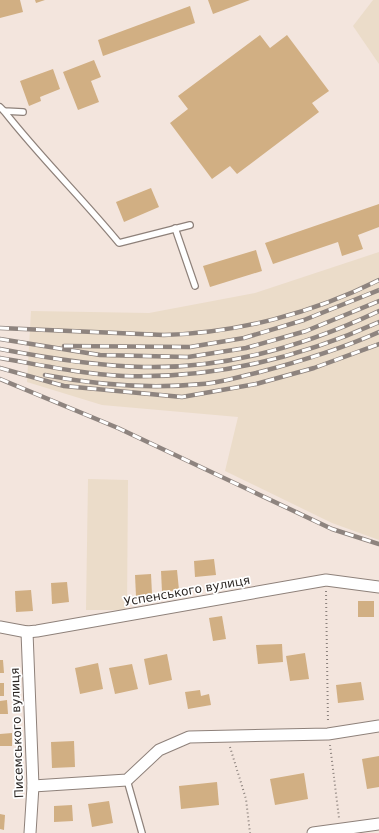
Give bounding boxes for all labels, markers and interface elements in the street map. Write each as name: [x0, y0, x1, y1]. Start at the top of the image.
street label: Успенського вулиця: [123, 573, 251, 609]
street label: Писемського вулиця: [8, 667, 26, 799]

